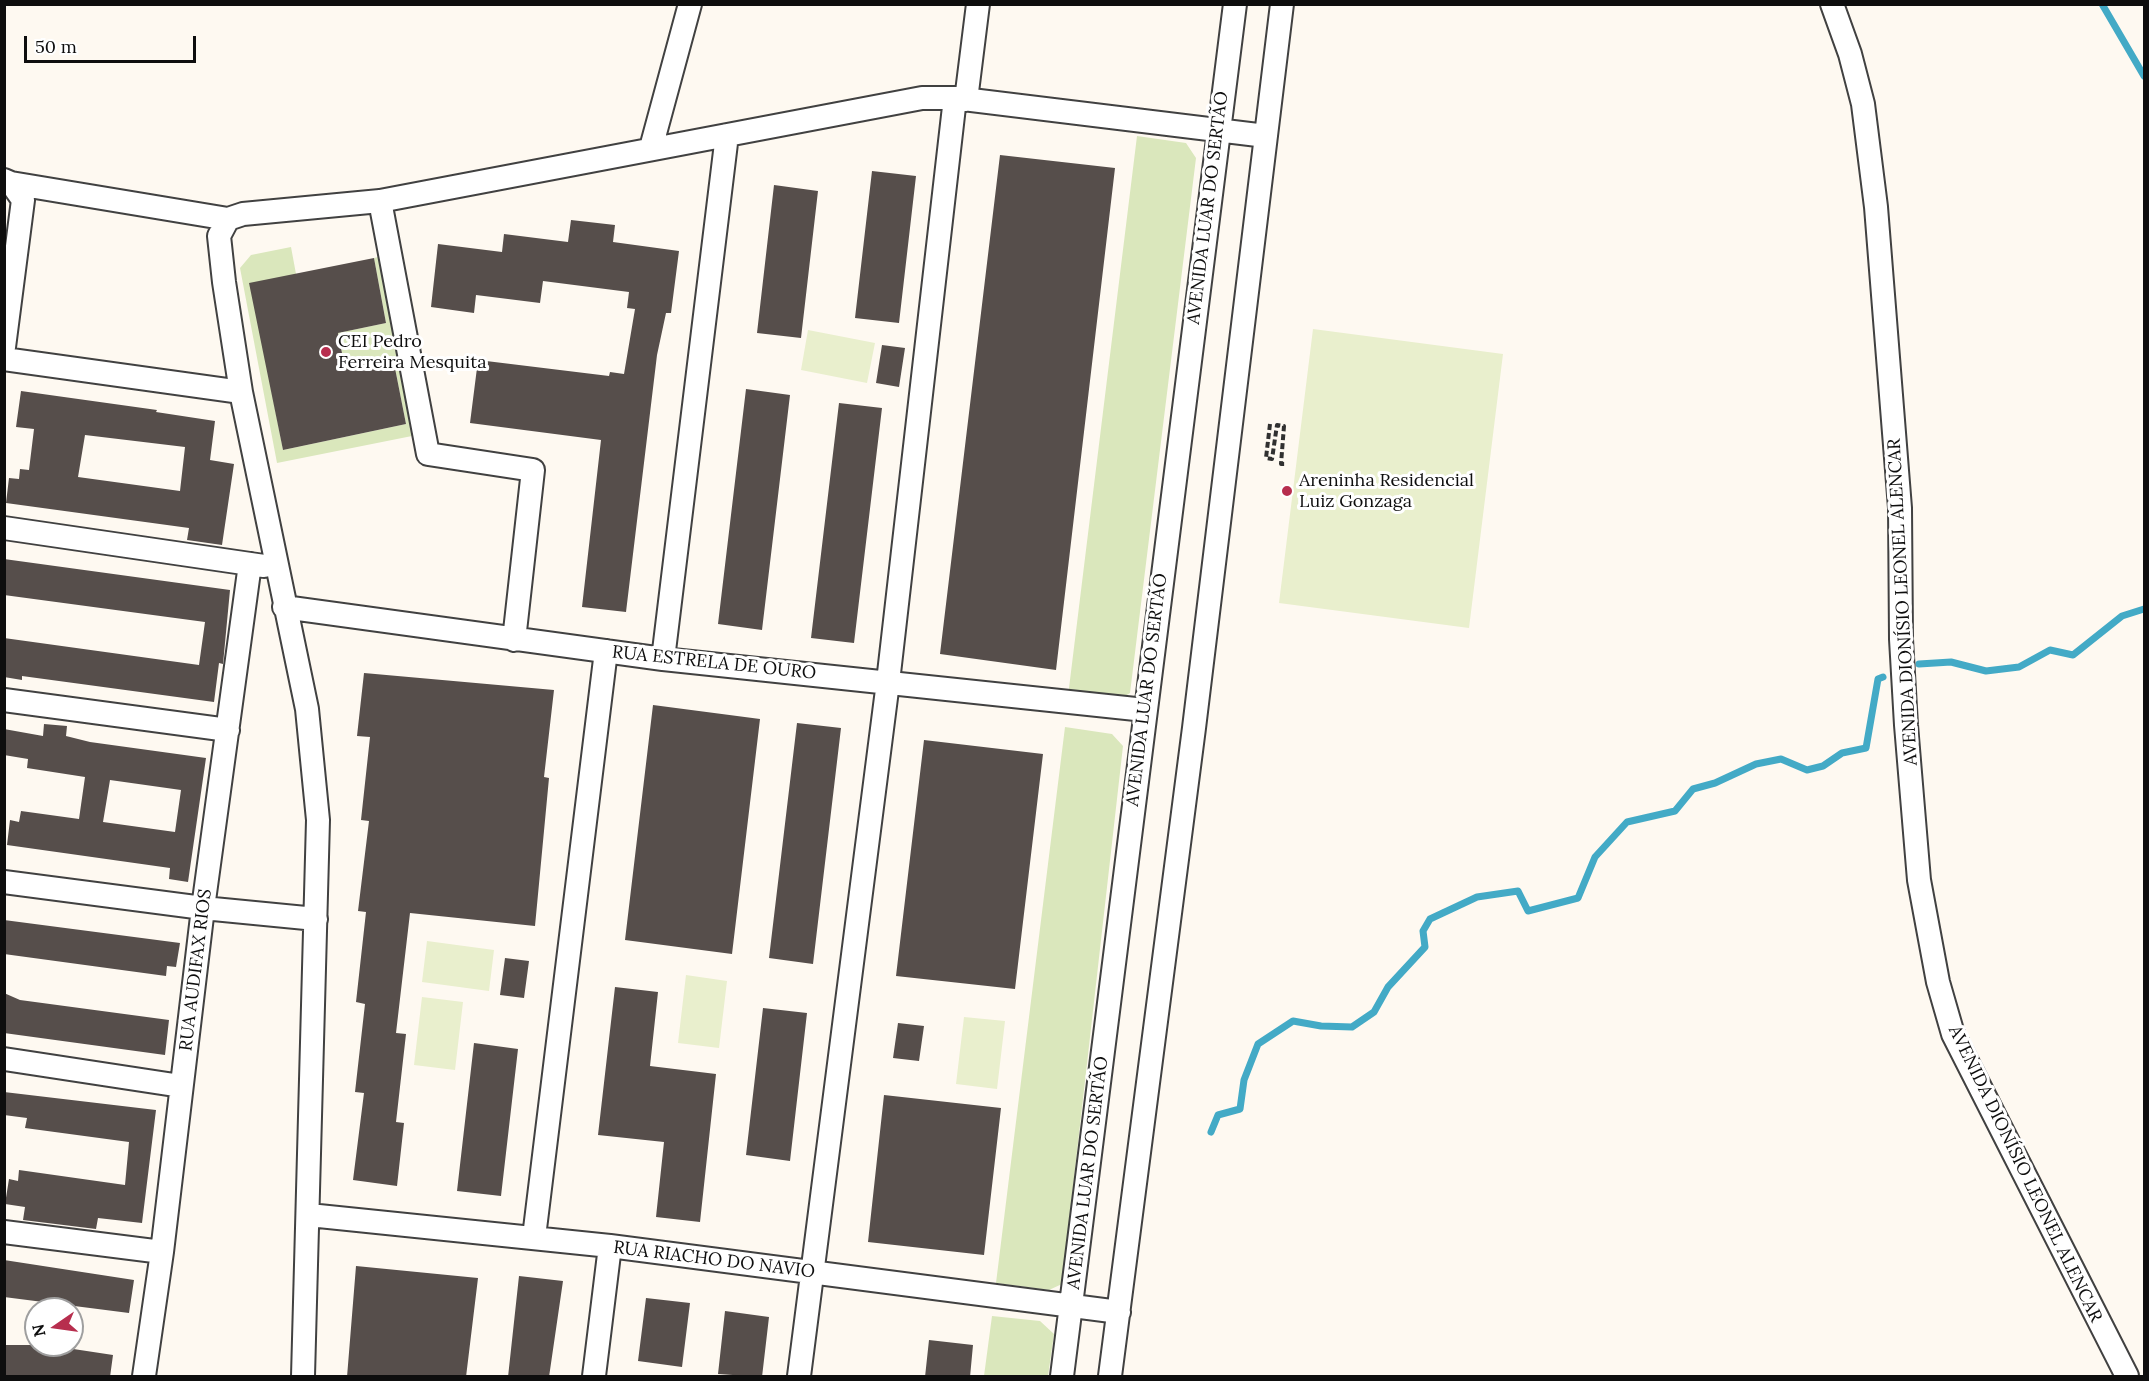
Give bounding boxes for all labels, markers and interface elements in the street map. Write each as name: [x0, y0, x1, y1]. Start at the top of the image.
scale bar: [27, 24, 200, 62]
text: 50 m: [35, 35, 77, 58]
street label: AVENIDA LUAR DO SERTÃO: [1183, 90, 1233, 326]
place label: CEI Pedro Ferreira Mesquita: [338, 331, 487, 374]
marker: CEI Pedro Ferreira Mesquita: [319, 345, 333, 359]
street label: AVENIDA DIONÍSIO LEONEL ALENCAR: [1884, 438, 1922, 766]
place label: Areninha Residencial Luiz Gonzaga: [1299, 470, 1474, 512]
marker: Areninha Residencial Luiz Gonzaga: [1280, 484, 1294, 498]
street label: AVENIDA LUAR DO SERTÃO: [1122, 572, 1172, 808]
street label: RUA ESTRELA DE OURO: [611, 642, 817, 684]
street label: RUA AUDIFAX RIOS: [175, 888, 217, 1052]
street label: AVENIDA DIONÍSIO LEONEL ALENCAR: [1943, 1022, 2107, 1326]
street label: AVENIDA LUAR DO SERTÃO: [1063, 1055, 1113, 1291]
street label: RUA RIACHO DO NAVIO: [612, 1237, 816, 1283]
north arrow: [24, 1297, 84, 1357]
text: N: [27, 1322, 50, 1339]

